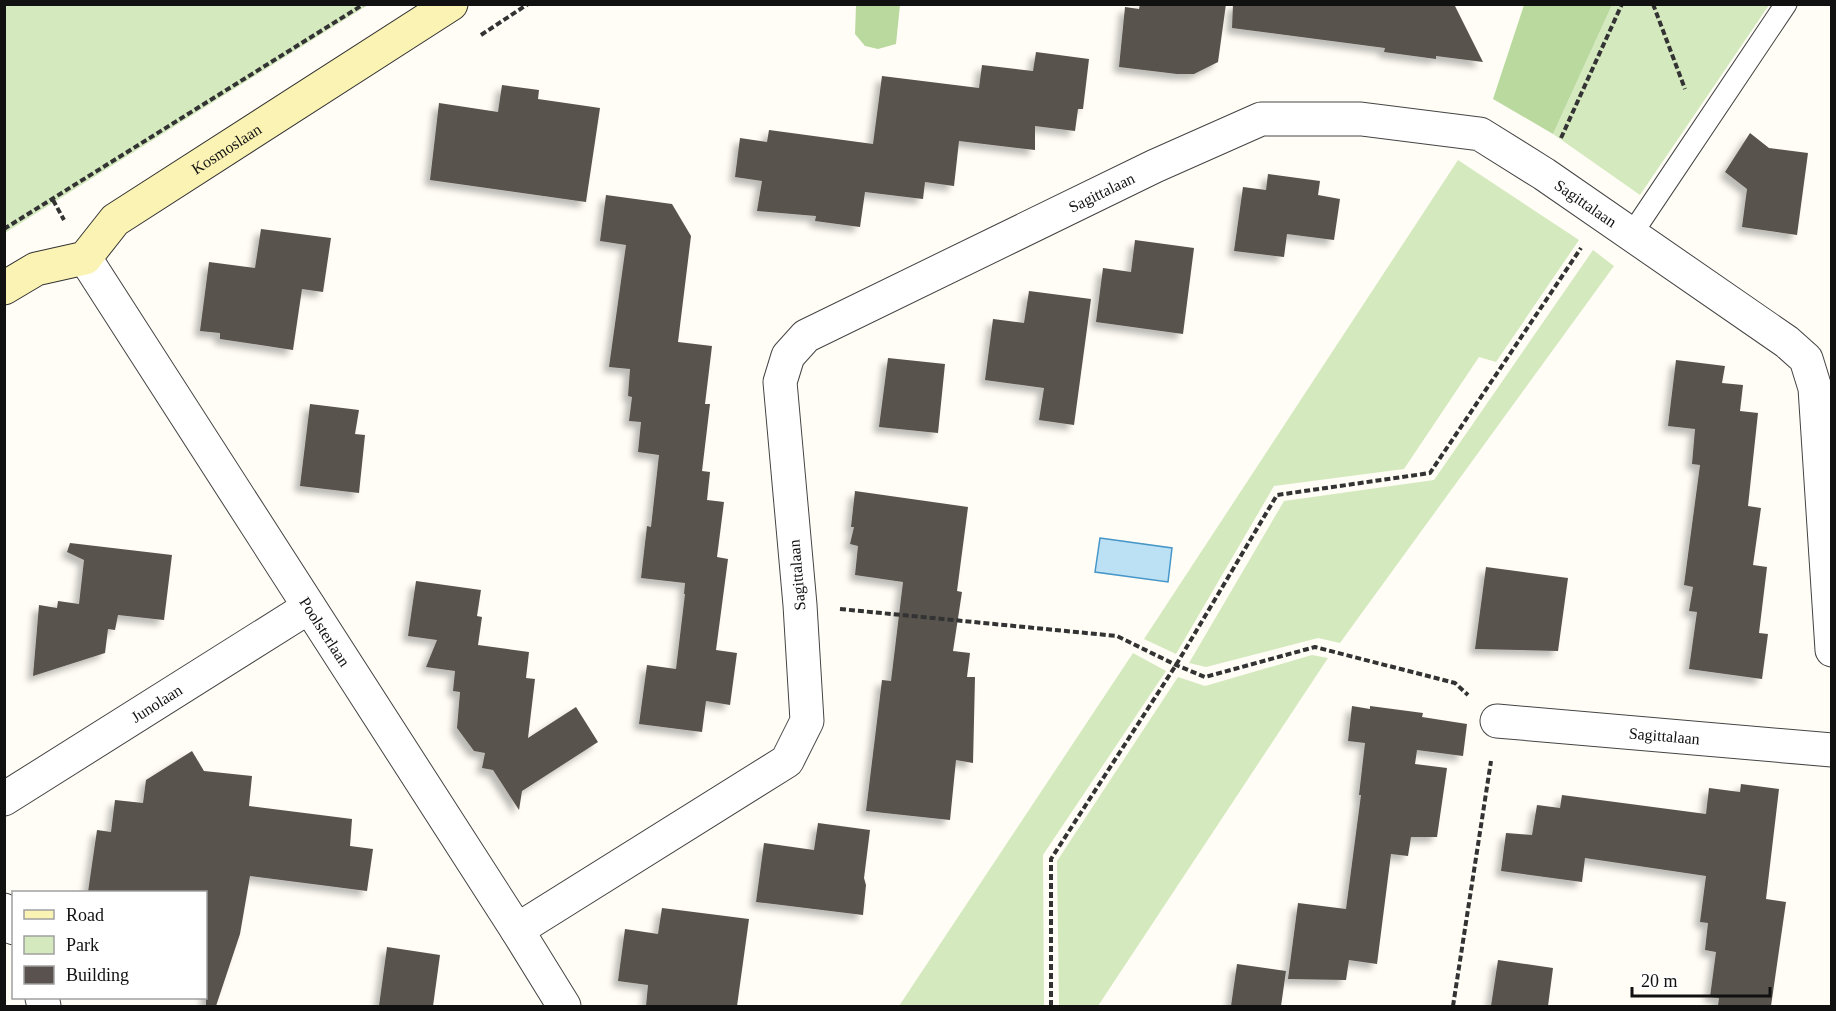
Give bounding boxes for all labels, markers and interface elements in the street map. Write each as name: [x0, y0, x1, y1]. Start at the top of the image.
street label: Kosmoslaan: [188, 120, 264, 177]
street label: Sagittalaan: [1066, 169, 1137, 215]
street label: Sagittalaan: [1552, 176, 1620, 230]
street label: Sagittalaan: [785, 539, 810, 611]
street label: Poolsterlaan: [297, 594, 354, 669]
street label: Junolaan: [128, 681, 185, 725]
street label: Sagittalaan: [1628, 724, 1701, 747]
legend: [12, 891, 207, 999]
text: Road: [66, 905, 104, 925]
text: Park: [66, 935, 99, 955]
scale bar: [1632, 960, 1770, 998]
text: Building: [66, 965, 129, 985]
text: 20 m: [1641, 971, 1678, 991]

